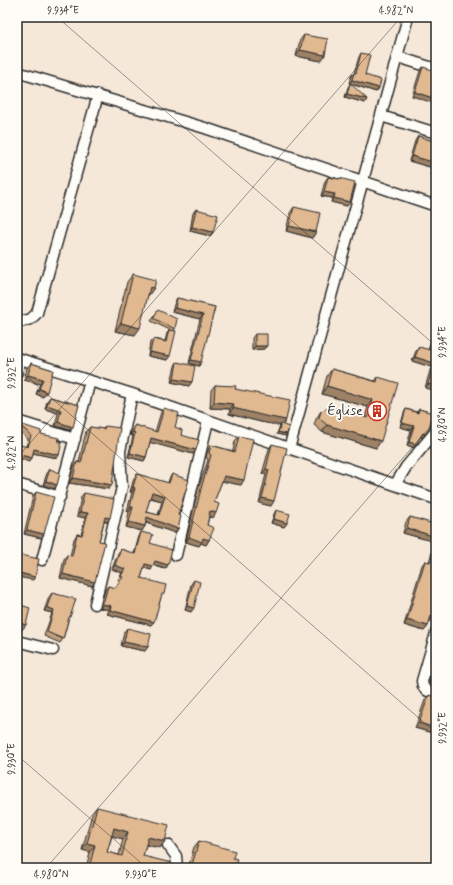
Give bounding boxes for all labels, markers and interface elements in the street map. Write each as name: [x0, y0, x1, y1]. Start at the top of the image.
text: 9.934°E: [47, 4, 79, 18]
text: 4.982°N: [379, 4, 414, 18]
text: 9.934°E: [436, 326, 450, 358]
text: 9.932°E: [5, 357, 19, 389]
building icon: Église: [366, 400, 388, 422]
place label: Église: [327, 402, 363, 420]
text: 4.980°N: [436, 407, 450, 442]
text: 4.982°N: [5, 435, 19, 470]
text: 9.932°E: [436, 712, 450, 744]
text: 9.930°E: [5, 743, 19, 775]
text: 4.980°N: [34, 868, 69, 882]
text: 9.930°E: [125, 868, 157, 882]

